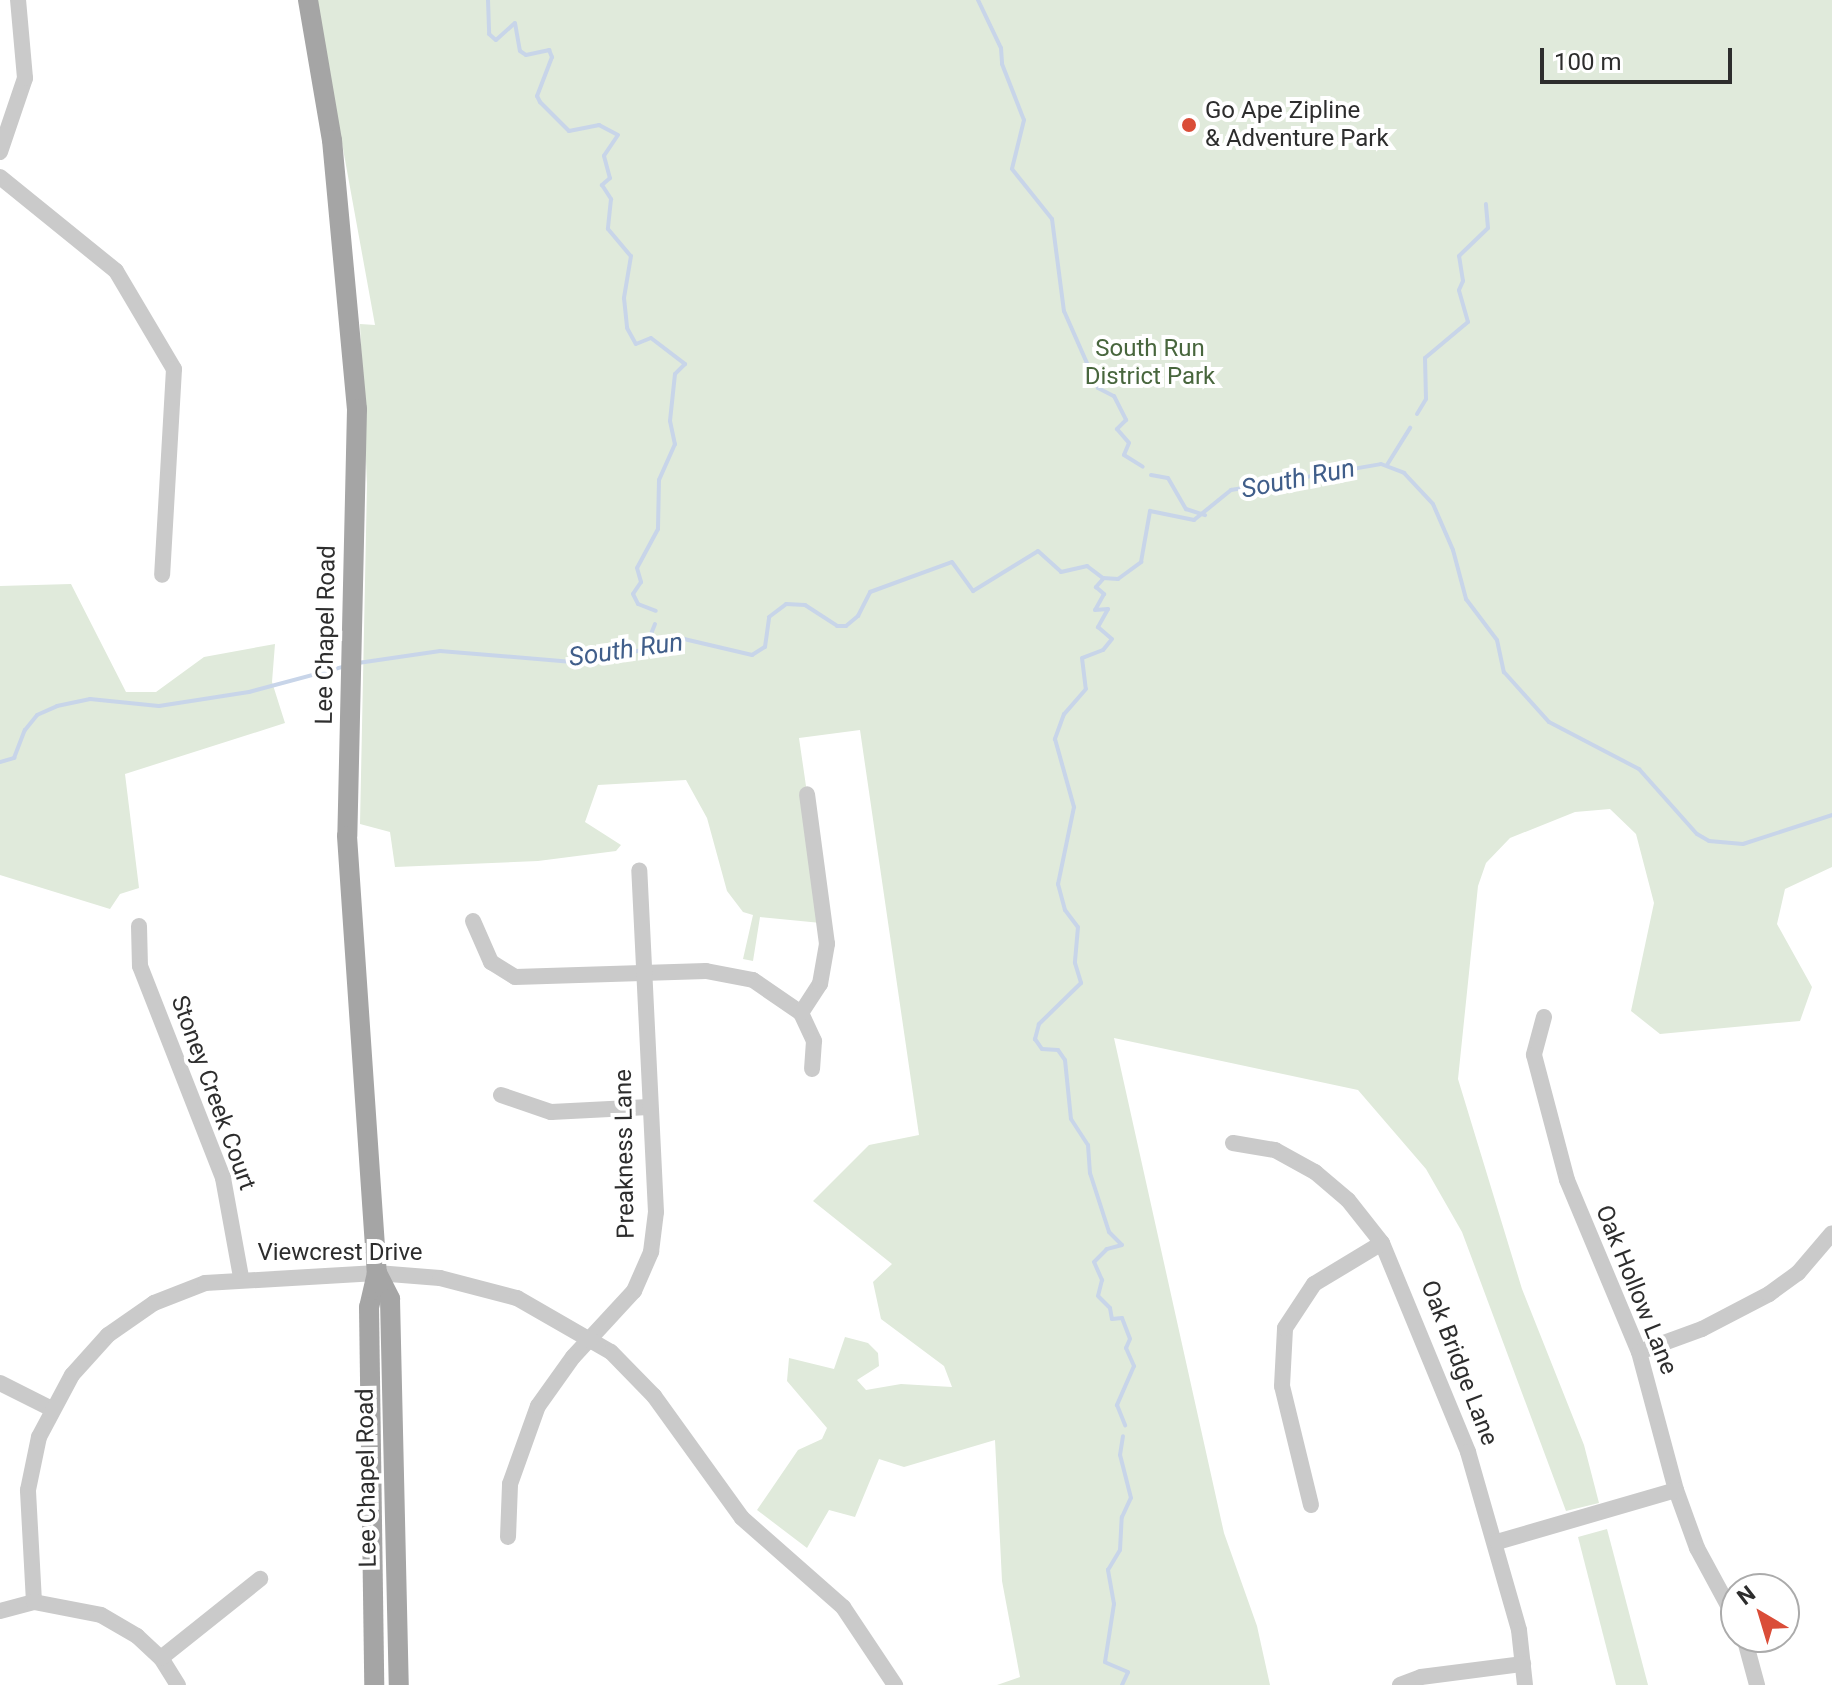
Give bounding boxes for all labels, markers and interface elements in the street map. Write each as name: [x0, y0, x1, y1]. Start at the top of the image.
scale bar: [1544, 32, 1736, 82]
text: 100 m: [1554, 48, 1621, 76]
place label: Go Ape Zipline & Adventure Park: [1205, 97, 1389, 153]
marker: Go Ape Zipline & Adventure Park: [1180, 116, 1198, 134]
park label: South Run District Park: [1085, 335, 1215, 391]
water label: South Run: [1239, 453, 1357, 505]
street label: Lee Chapel Road: [310, 545, 342, 725]
water label: South Run: [567, 627, 685, 673]
street label: Stoney Creek Court: [164, 992, 262, 1194]
street label: Preakness Lane: [609, 1069, 641, 1239]
street label: Oak Hollow Lane: [1589, 1201, 1683, 1379]
street label: Viewcrest Drive: [257, 1239, 423, 1267]
street label: Oak Bridge Lane: [1414, 1276, 1504, 1450]
street label: Lee Chapel Road: [351, 1388, 383, 1568]
north arrow: [1720, 1573, 1800, 1653]
text: N: [1732, 1581, 1760, 1610]

